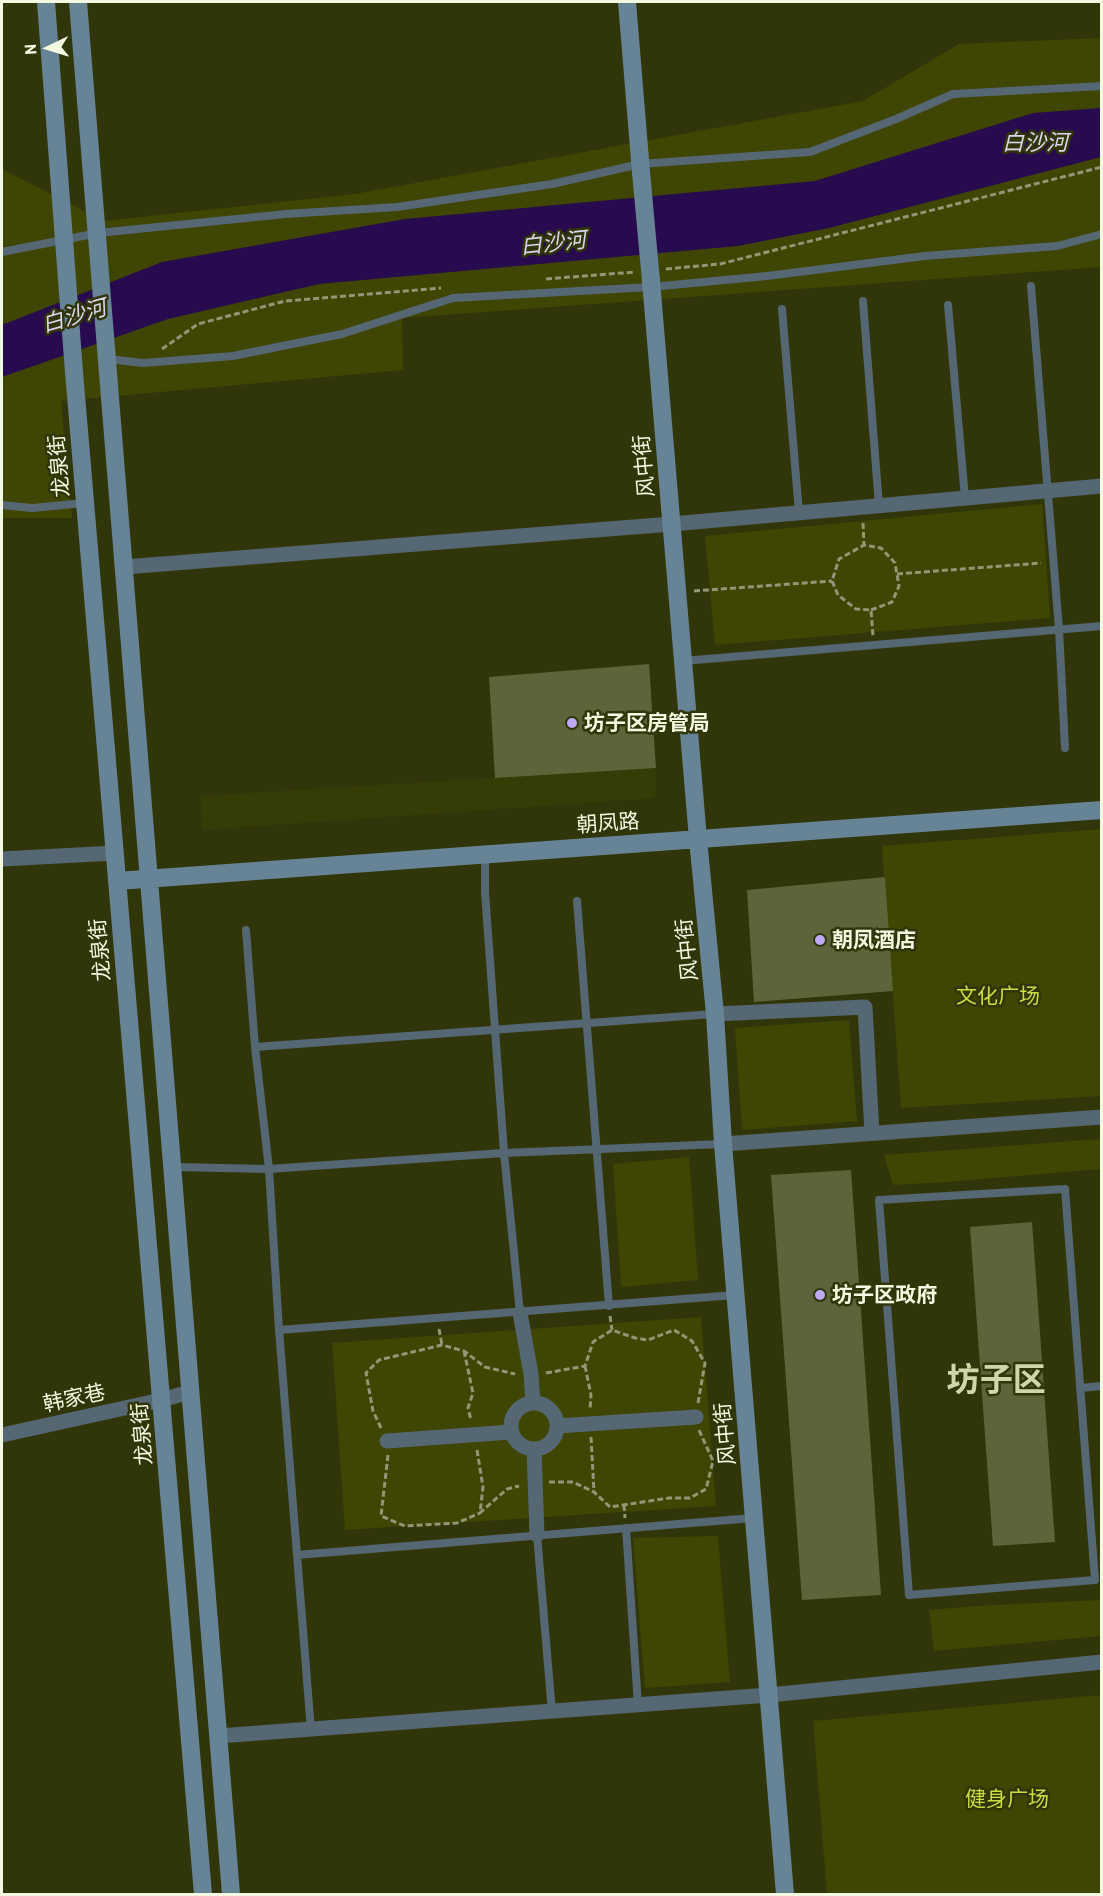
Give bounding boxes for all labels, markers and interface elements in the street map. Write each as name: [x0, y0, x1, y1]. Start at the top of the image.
north arrow: [18, 18, 78, 78]
text: N: [20, 43, 39, 55]
water label: 白沙河: [1002, 130, 1068, 156]
water label: 白沙河: [519, 226, 587, 260]
water label: 白沙河: [39, 294, 109, 338]
street label: 龙泉街: [44, 434, 74, 498]
street label: 风中街: [629, 434, 659, 498]
place label: 坊子区房管局: [584, 710, 710, 736]
marker: 坊子区房管局: [565, 716, 579, 730]
street label: 朝凤路: [576, 808, 640, 838]
street label: 风中街: [671, 917, 703, 983]
street label: 龙泉街: [85, 918, 115, 982]
place label: 朝凤酒店: [832, 927, 916, 953]
marker: 朝凤酒店: [813, 933, 827, 947]
park label: 文化广场: [956, 983, 1040, 1009]
place label: 坊子区政府: [832, 1282, 937, 1308]
marker: 坊子区政府: [813, 1288, 827, 1302]
district label: 坊子区: [947, 1360, 1045, 1400]
street label: 韩家巷: [41, 1379, 107, 1417]
street label: 龙泉街: [127, 1402, 157, 1466]
street label: 风中街: [710, 1402, 740, 1466]
park label: 健身广场: [965, 1786, 1049, 1812]

